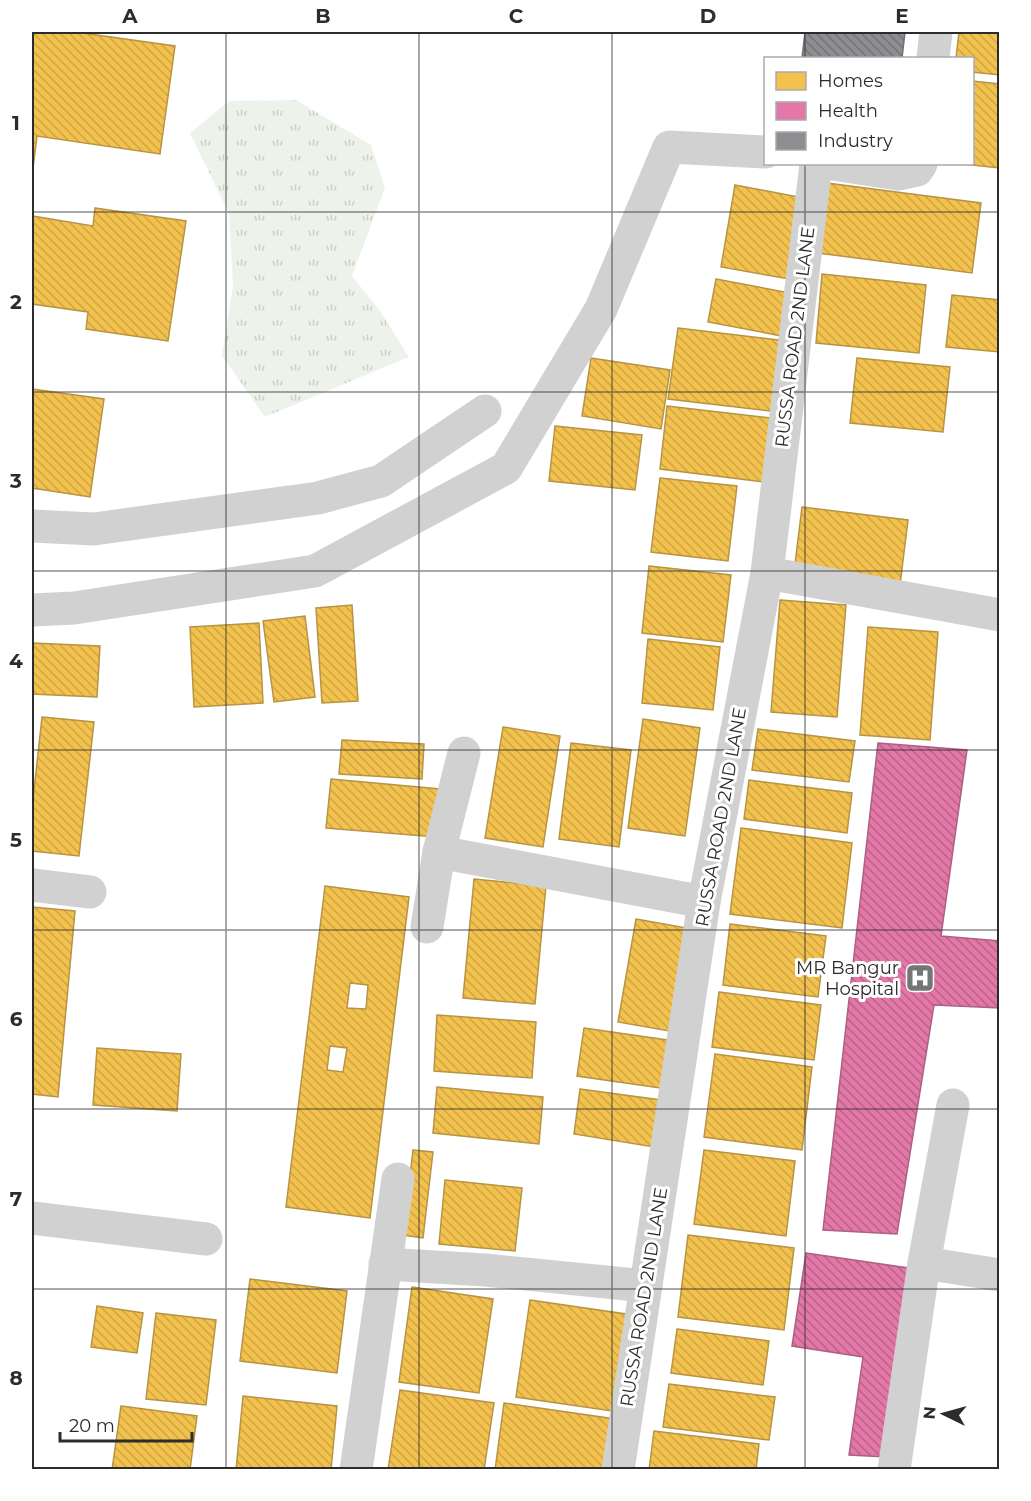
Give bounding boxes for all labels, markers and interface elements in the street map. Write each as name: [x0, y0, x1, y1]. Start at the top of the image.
text: A: [121, 4, 138, 28]
text: B: [315, 4, 331, 28]
text: C: [509, 4, 524, 28]
text: D: [700, 4, 716, 28]
text: E: [895, 4, 909, 28]
legend: [764, 57, 974, 165]
text: Homes: [818, 70, 883, 92]
text: Health: [818, 100, 878, 122]
text: 1: [12, 111, 20, 135]
text: Industry: [818, 130, 893, 152]
street label: RUSSA ROAD 2ND LANE: [771, 225, 819, 449]
text: 2: [10, 290, 22, 314]
text: 3: [9, 469, 22, 493]
text: 4: [9, 649, 23, 673]
street label: RUSSA ROAD 2ND LANE: [691, 706, 751, 928]
text: 5: [10, 828, 22, 852]
place label: MR Bangur Hospital: [796, 957, 899, 1000]
hospital icon: MR Bangur Hospital: [904, 962, 936, 994]
text: 6: [10, 1007, 23, 1031]
street label: RUSSA ROAD 2ND LANE: [616, 1186, 672, 1408]
text: 7: [10, 1187, 22, 1211]
text: 8: [9, 1366, 23, 1390]
north arrow: [914, 1384, 974, 1444]
scale bar: [60, 1405, 192, 1443]
text: N: [920, 1405, 940, 1420]
text: 20 m: [69, 1415, 115, 1437]

